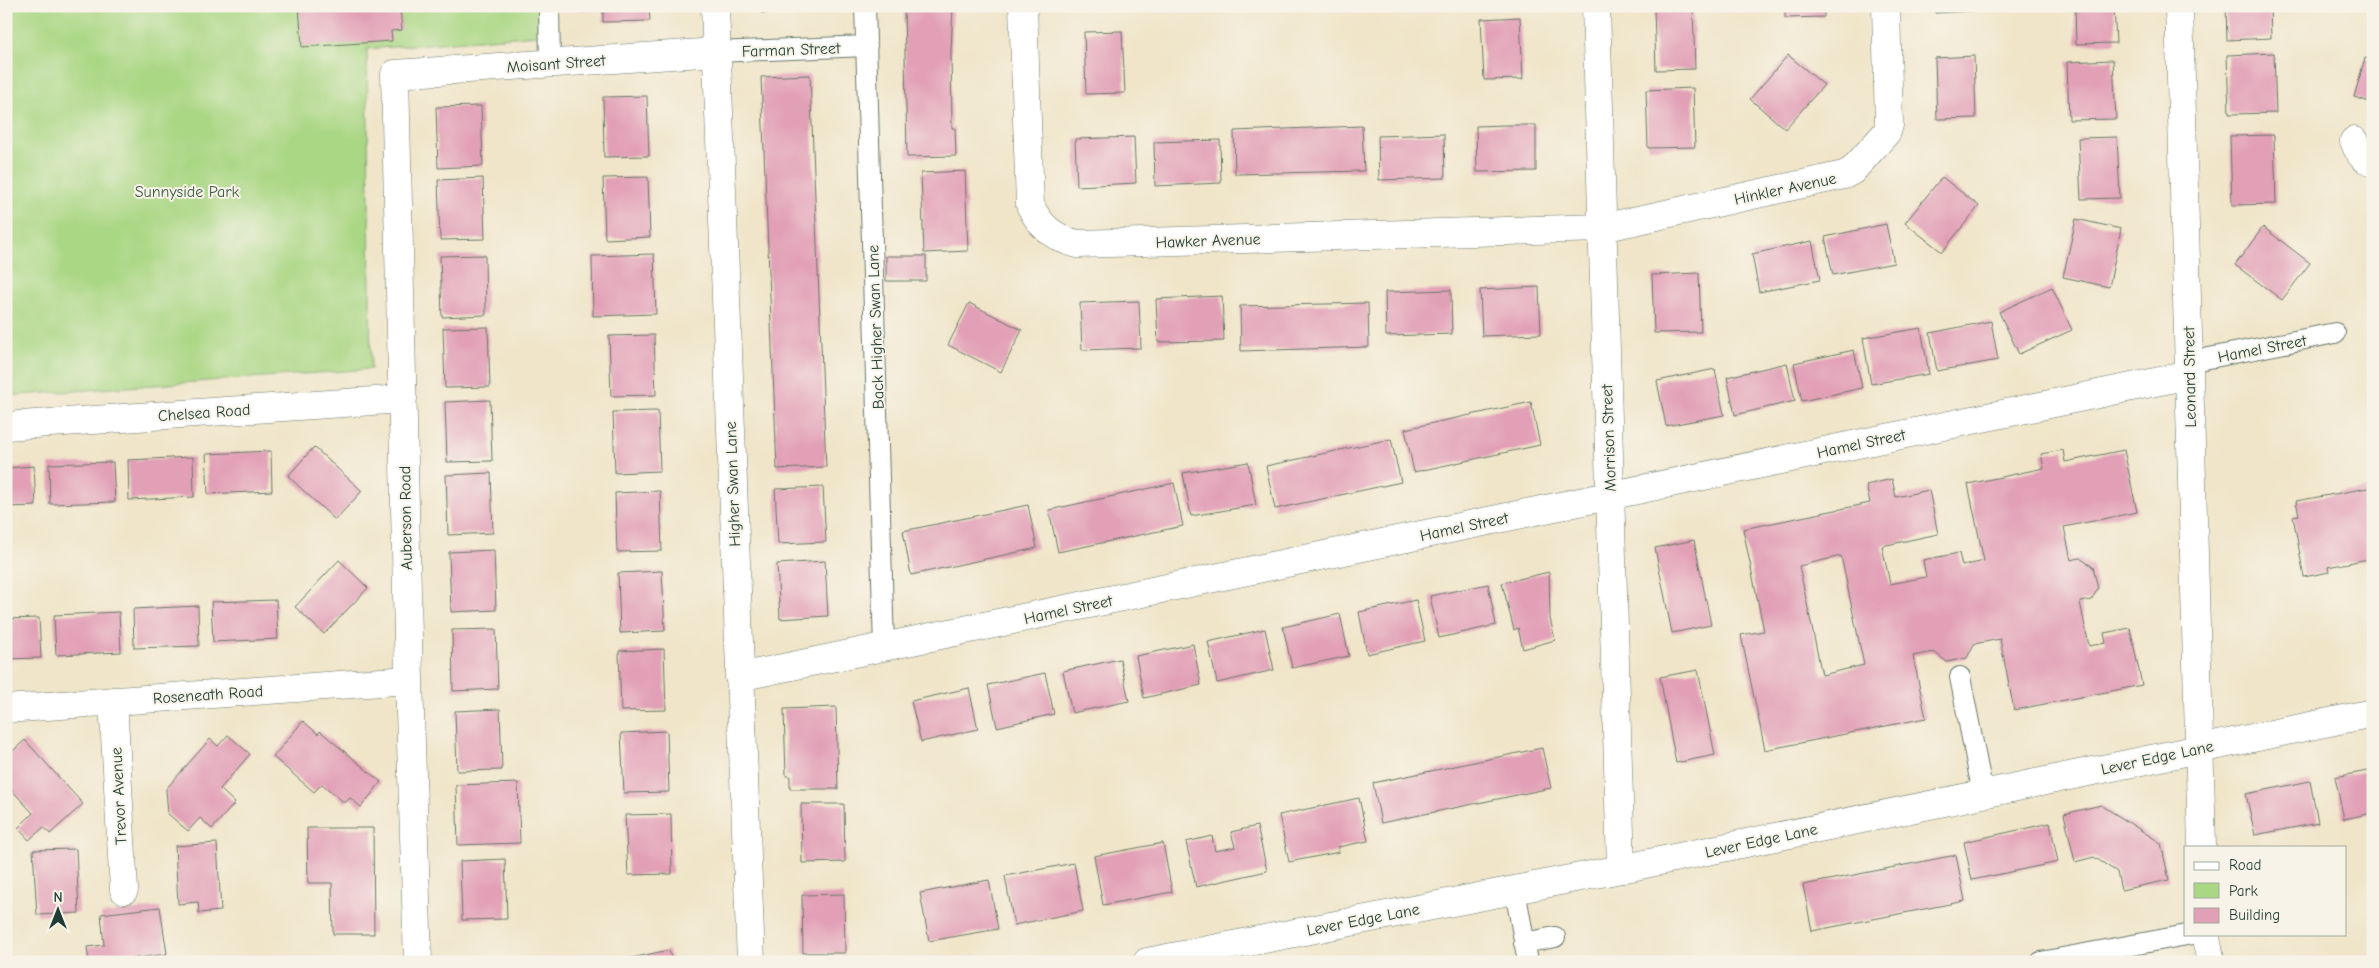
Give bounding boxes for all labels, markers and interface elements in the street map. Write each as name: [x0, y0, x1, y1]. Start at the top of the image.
street label: Farman Street: [741, 39, 841, 61]
street label: Moisant Street: [506, 52, 607, 76]
street label: Hinkler Avenue: [1733, 169, 1838, 209]
park label: Sunnyside Park: [135, 183, 240, 201]
street label: Hawker Avenue: [1155, 230, 1261, 252]
street label: Back Higher Swan Lane: [864, 245, 888, 409]
street label: Leonard Street: [2180, 326, 2200, 428]
street label: Hamel Street: [2216, 331, 2308, 366]
street label: Morrison Street: [1598, 383, 1620, 492]
street label: Chelsea Road: [157, 401, 251, 425]
street label: Higher Swan Lane: [722, 421, 744, 547]
street label: Hamel Street: [1815, 426, 1908, 462]
street label: Auberson Road: [396, 466, 416, 570]
street label: Hamel Street: [1418, 509, 1511, 545]
street label: Hamel Street: [1022, 592, 1115, 628]
street label: Roseneath Road: [152, 682, 264, 708]
street label: Lever Edge Lane: [2099, 737, 2215, 779]
street label: Trevor Avenue: [107, 747, 131, 845]
street label: Lever Edge Lane: [1703, 820, 1819, 862]
legend: [2184, 846, 2346, 936]
text: Road: [2229, 856, 2261, 874]
text: Park: [2229, 882, 2258, 900]
north arrow: [32, 886, 82, 936]
text: N: [53, 889, 63, 906]
street label: Lever Edge Lane: [1305, 900, 1421, 940]
text: Building: [2229, 906, 2280, 924]

